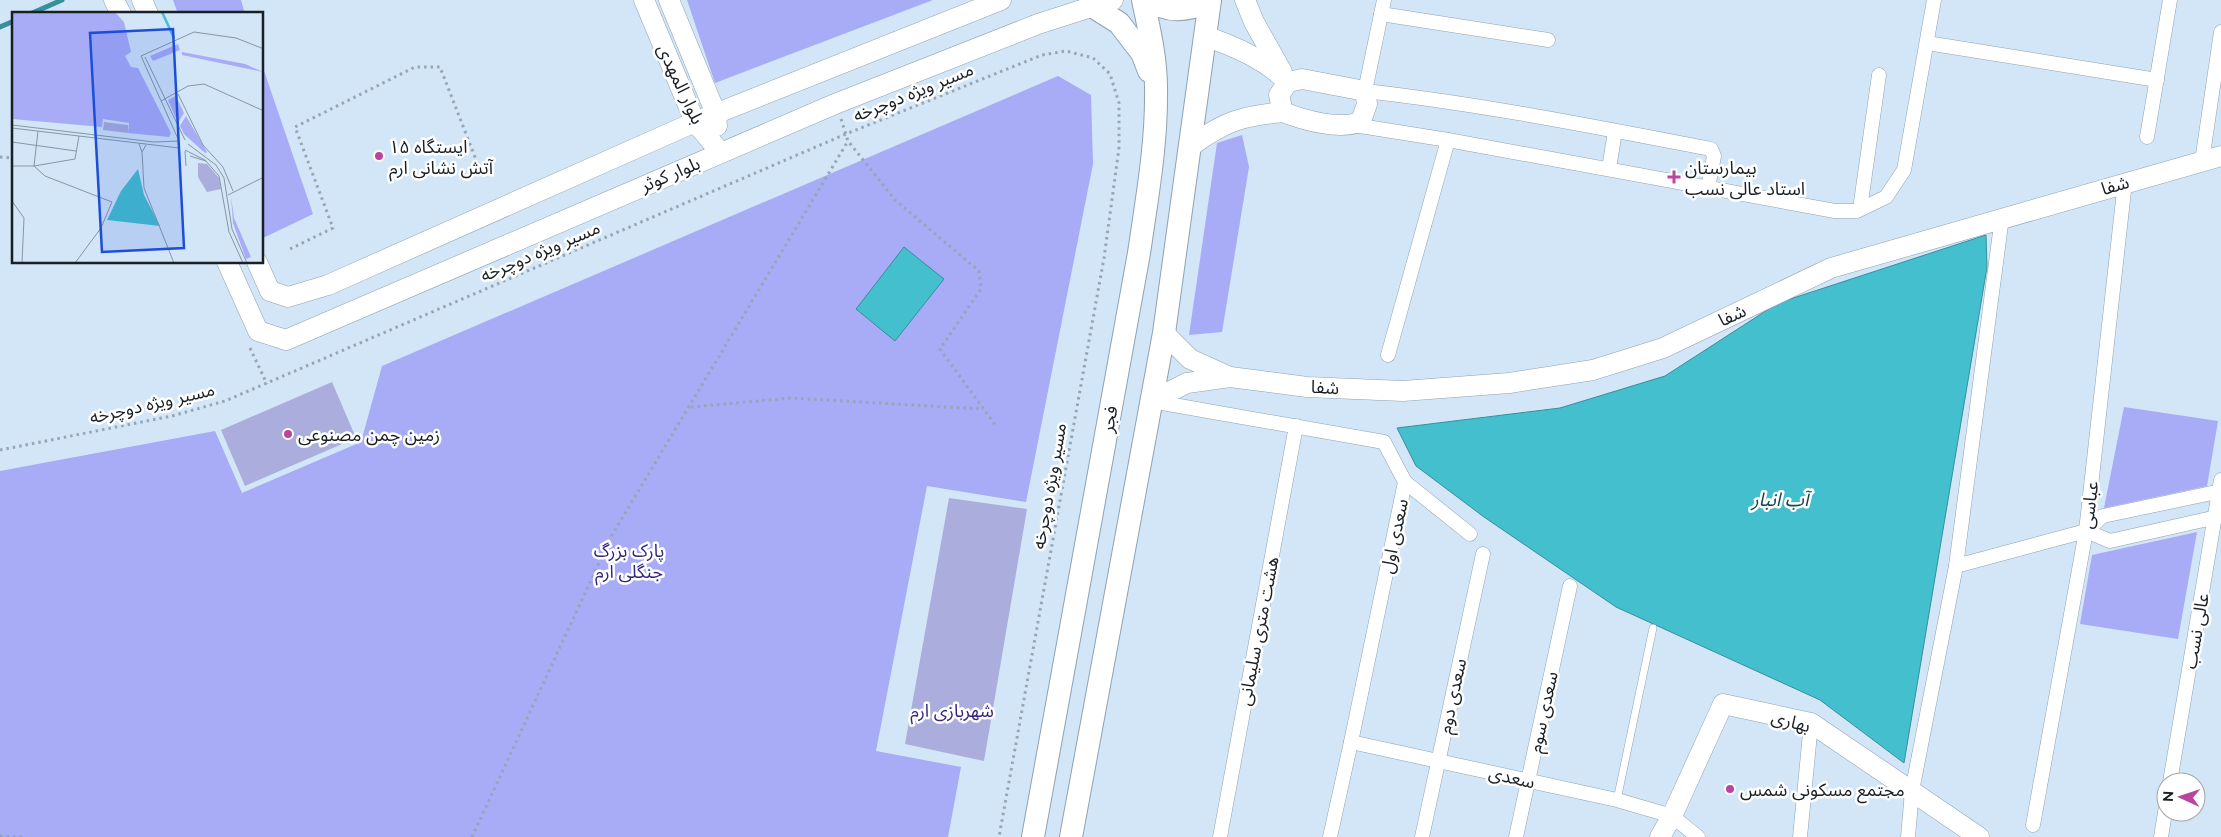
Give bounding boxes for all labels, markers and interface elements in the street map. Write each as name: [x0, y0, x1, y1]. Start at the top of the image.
inset map: [12, 12, 264, 264]
street label: بلوار المهدی: [652, 41, 709, 128]
street label: مسیر ویژه دوچرخه: [850, 58, 977, 127]
place label: ایستگاه ۱۵ آتش نشانی ارم: [389, 136, 494, 182]
marker: ایستگاه ۱۵ آتش نشانی ارم: [373, 150, 385, 162]
street label: بلوار کوثر: [636, 152, 703, 197]
place label: بیمارستان استاد عالی نسب: [1685, 157, 1805, 200]
marker: بیمارستان استاد عالی نسب: [1667, 170, 1681, 184]
street label: شفا: [2099, 171, 2131, 199]
street label: مسیر ویژه دوچرخه: [477, 216, 603, 287]
street label: شفا: [1715, 300, 1749, 330]
street label: شفا: [1310, 376, 1340, 398]
street label: مسیر ویژه دوچرخه: [87, 378, 217, 429]
street label: فجر: [1096, 404, 1123, 435]
street label: مسیر ویژه دوچرخه: [1028, 421, 1071, 551]
place label: زمین چمن مصنوعی: [298, 424, 440, 446]
marker: زمین چمن مصنوعی: [282, 428, 294, 440]
street label: عباسی: [2076, 480, 2103, 530]
water label: آب انبار: [1750, 488, 1813, 511]
street label: سعدی اول: [1376, 497, 1413, 576]
park label: پارک بزرگ جنگلی ارم: [594, 540, 664, 586]
street label: هشت متری سلیمانی: [1233, 555, 1284, 708]
street label: عالی نسب: [2179, 591, 2214, 671]
street label: سعدی دوم: [1434, 656, 1474, 737]
street label: سعدی سوم: [1524, 669, 1566, 755]
park label: شهربازی ارم: [910, 700, 994, 725]
street label: بهاری: [1769, 706, 1813, 737]
street label: سعدی: [1487, 762, 1537, 793]
north arrow: [2156, 772, 2206, 822]
place label: مجتمع مسکونی شمس: [1740, 779, 1905, 804]
marker: مجتمع مسکونی شمس: [1724, 783, 1736, 795]
text: N: [2160, 791, 2176, 802]

